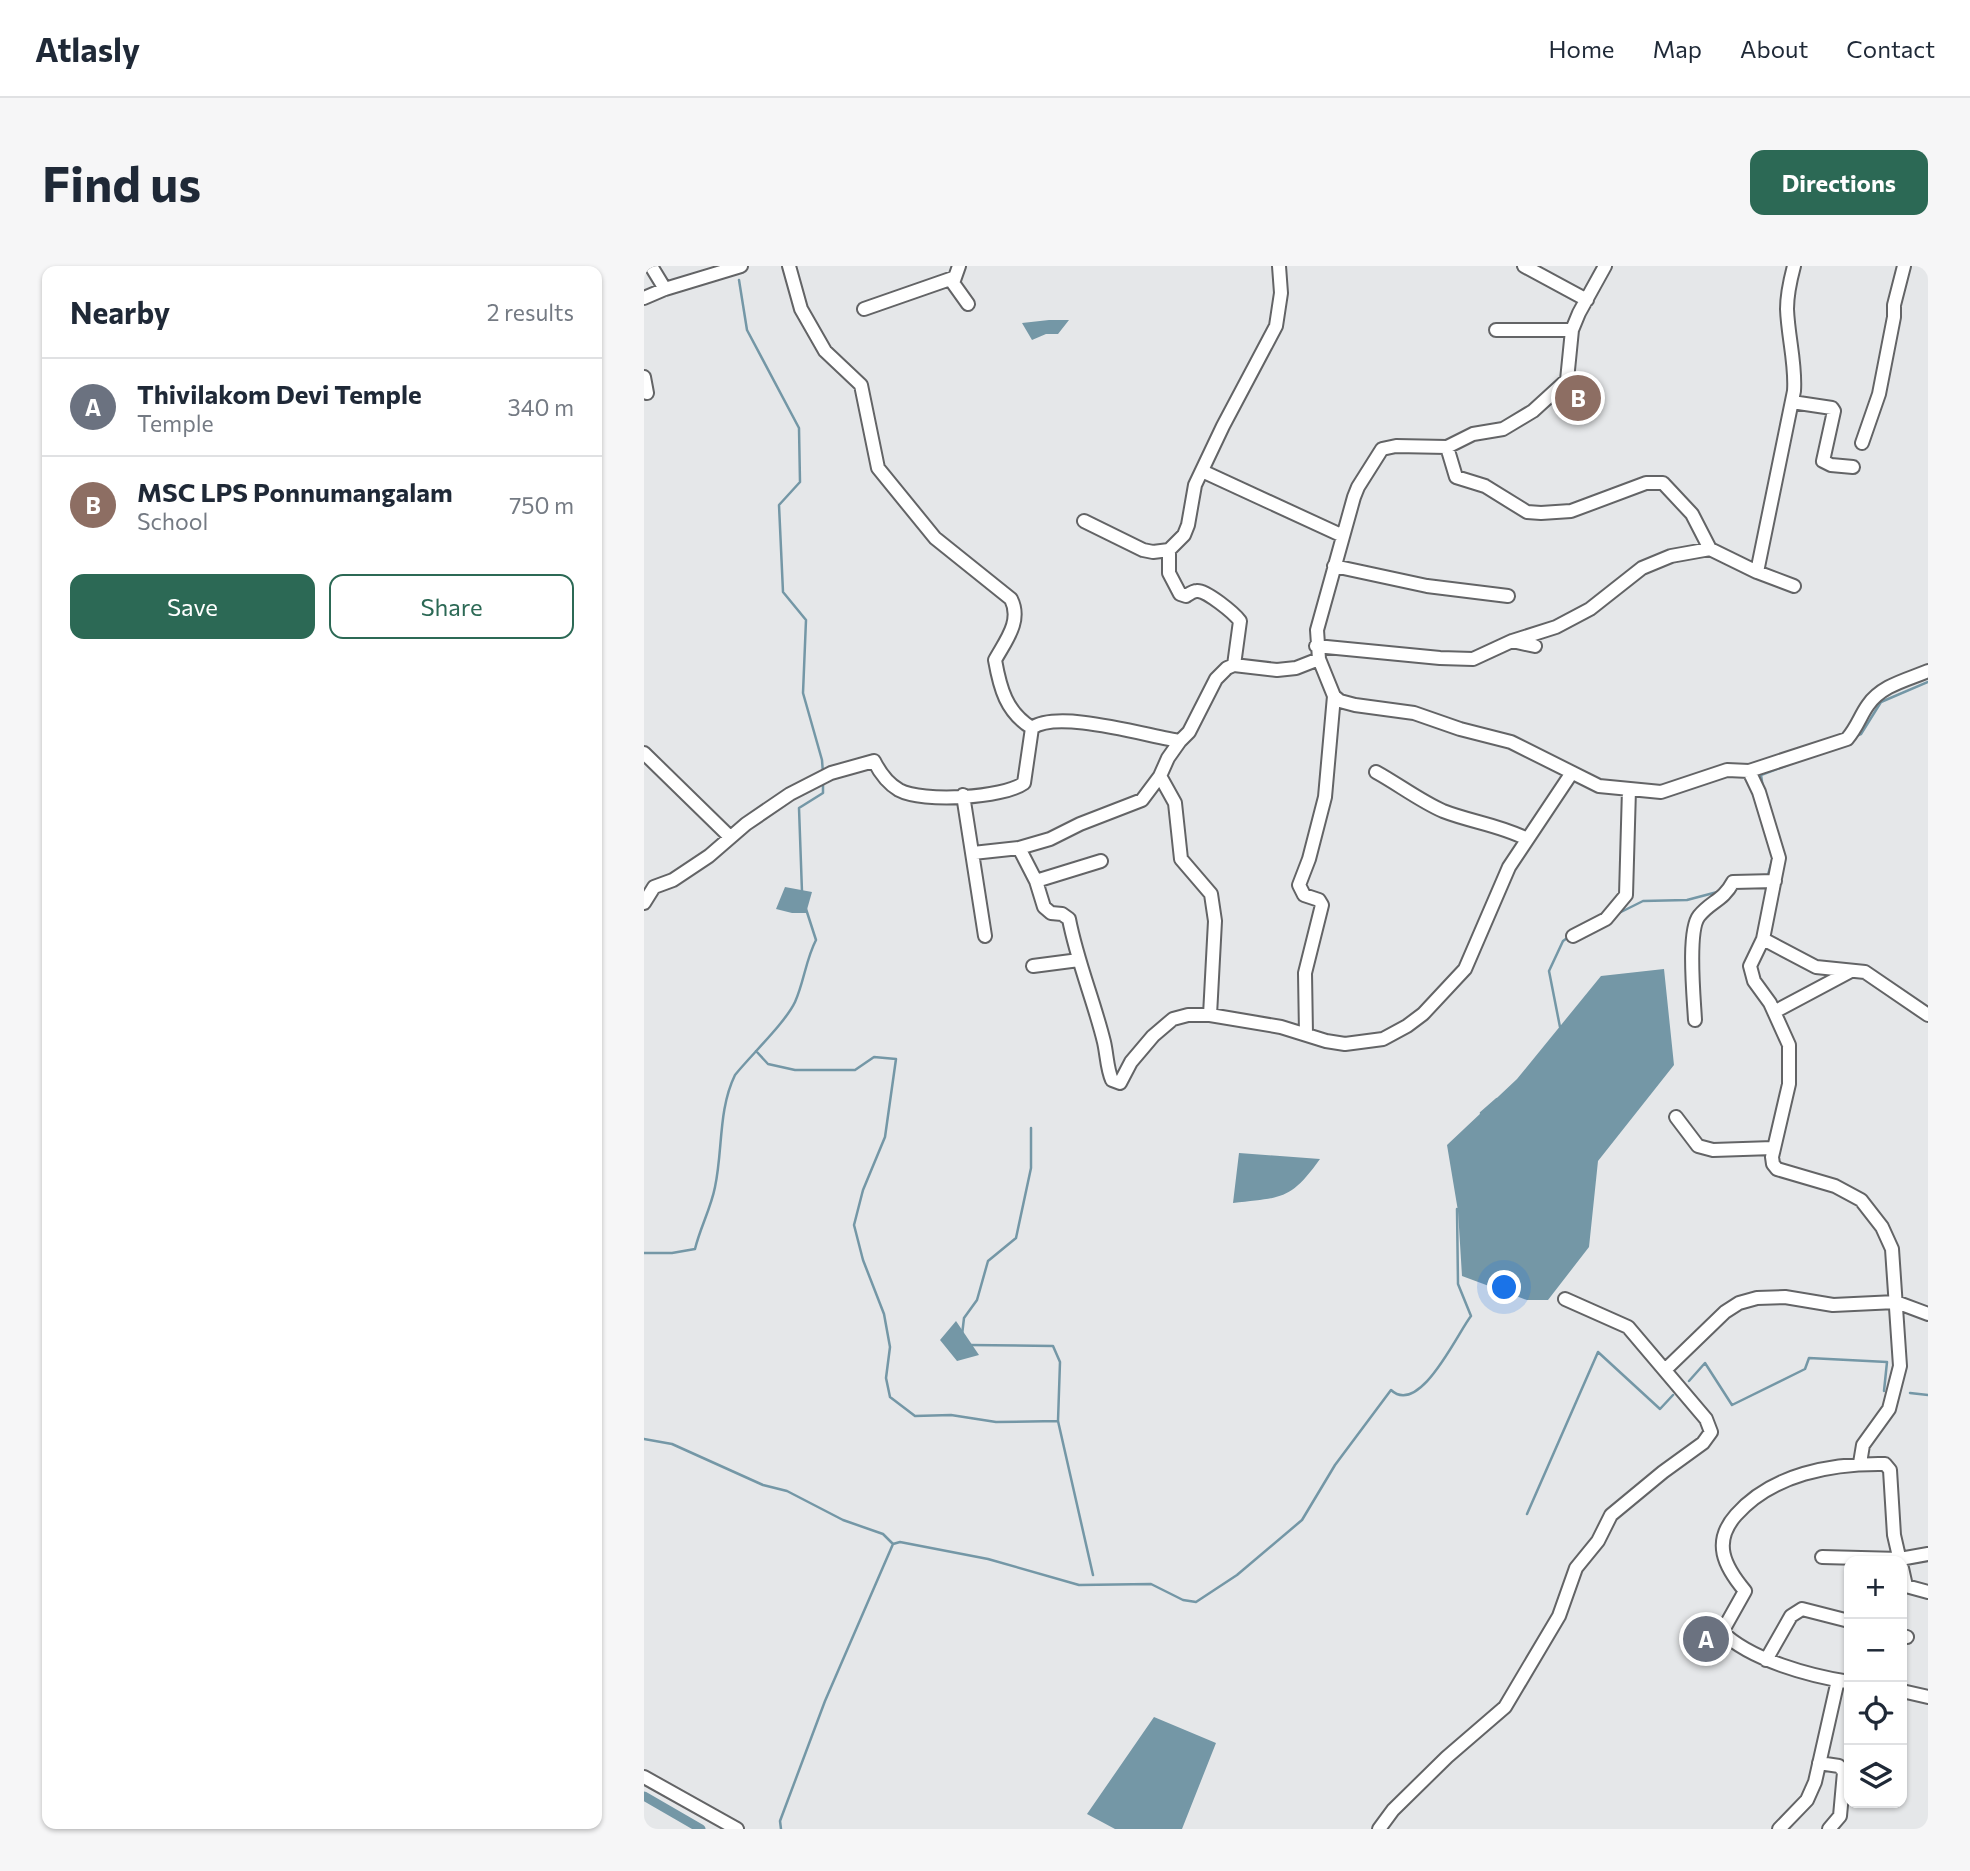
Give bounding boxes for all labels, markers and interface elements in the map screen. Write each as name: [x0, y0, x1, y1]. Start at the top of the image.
text: Atlasly: [35, 28, 140, 69]
text: Home: [1549, 34, 1615, 63]
text: Map: [1653, 34, 1702, 63]
text: About: [1740, 34, 1808, 63]
text: Contact: [1846, 34, 1935, 63]
button: Directions: [1750, 150, 1928, 215]
text: Find us: [42, 152, 201, 212]
text: Nearby: [70, 293, 170, 330]
text: 2 results: [487, 298, 574, 326]
pin: B: [1555, 372, 1601, 424]
text: Thivilakom Devi Temple: [137, 378, 422, 409]
text: A: [85, 393, 101, 421]
text: 340 m: [508, 393, 574, 421]
text: Temple: [137, 409, 214, 437]
text: MSC LPS Ponnumangalam: [137, 476, 453, 507]
text: B: [85, 491, 101, 519]
text: 750 m: [509, 491, 574, 519]
text: School: [137, 507, 208, 535]
button: Save: [70, 574, 315, 639]
button: Share: [329, 574, 574, 639]
your location: [1487, 1270, 1521, 1304]
map controls: [1844, 1556, 1907, 1808]
button: +: [1844, 1556, 1907, 1619]
pin: A: [1683, 1613, 1729, 1665]
button: −: [1844, 1619, 1907, 1682]
button: locate: [1844, 1682, 1907, 1745]
button: layers: [1844, 1745, 1907, 1808]

